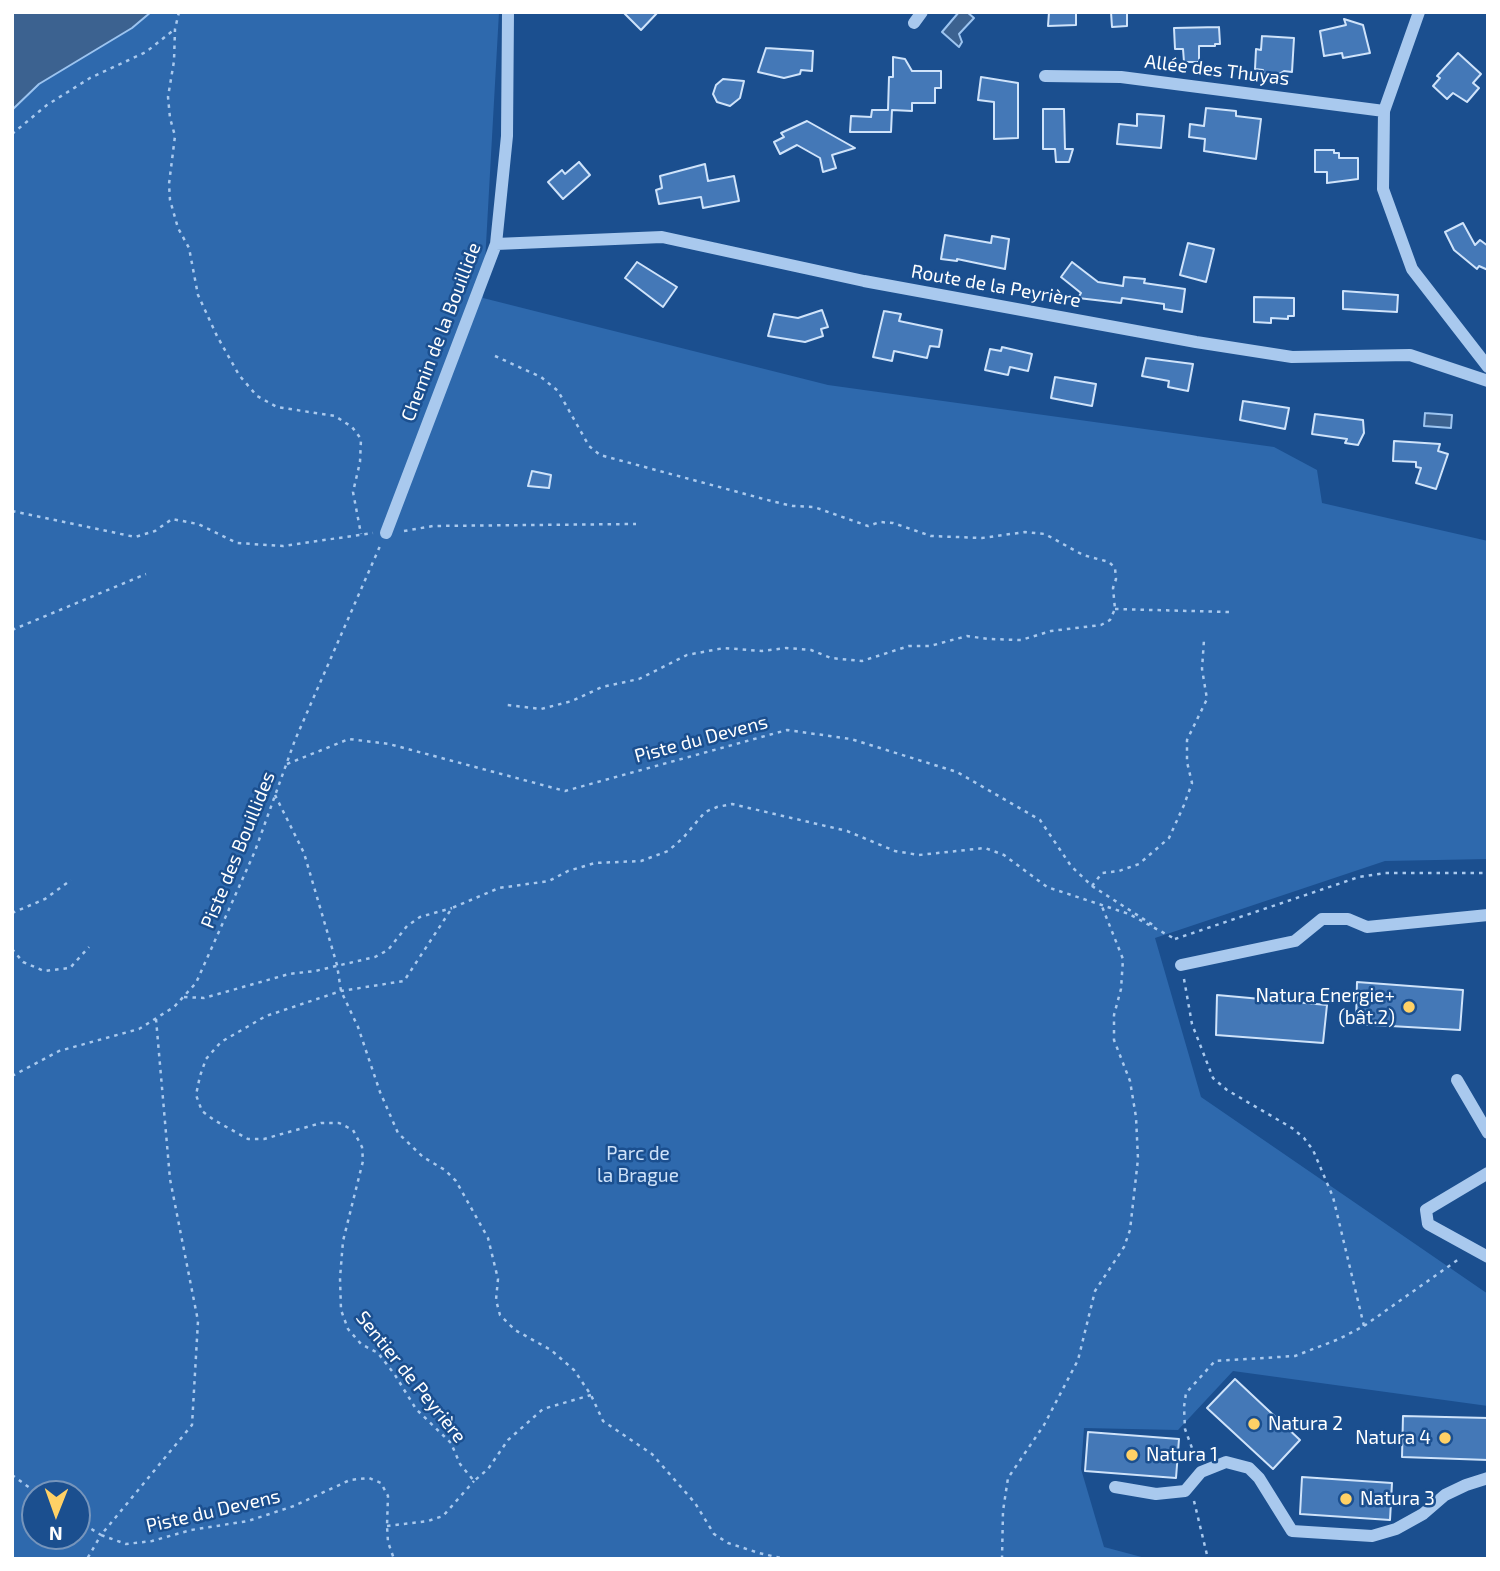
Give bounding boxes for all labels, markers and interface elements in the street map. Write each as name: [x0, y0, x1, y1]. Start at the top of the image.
street label: Allée des Thuyas: [1143, 50, 1291, 90]
street label: Chemin de la Bouillide: [396, 239, 486, 425]
street label: Route de la Peyrière: [909, 260, 1083, 312]
street label: Piste du Devens: [632, 710, 770, 768]
street label: Piste des Bouillides: [196, 768, 280, 932]
place label: Natura Energie+ (bât.2): [1255, 985, 1395, 1029]
marker: Natura Energie+ (bât.2): [1401, 999, 1417, 1015]
park label: Parc de la Brague: [597, 1143, 679, 1187]
street label: Sentier de Peyrière: [351, 1307, 471, 1447]
place label: Natura 2: [1268, 1413, 1343, 1435]
marker: Natura 2: [1246, 1416, 1262, 1432]
place label: Natura 4: [1355, 1427, 1431, 1449]
marker: Natura 4: [1437, 1430, 1453, 1446]
place label: Natura 1: [1146, 1444, 1218, 1466]
marker: Natura 1: [1124, 1447, 1140, 1463]
north arrow: [21, 1480, 91, 1550]
street label: Piste du Devens: [144, 1485, 282, 1537]
place label: Natura 3: [1360, 1488, 1435, 1510]
marker: Natura 3: [1338, 1491, 1354, 1507]
text: N: [49, 1523, 63, 1546]

